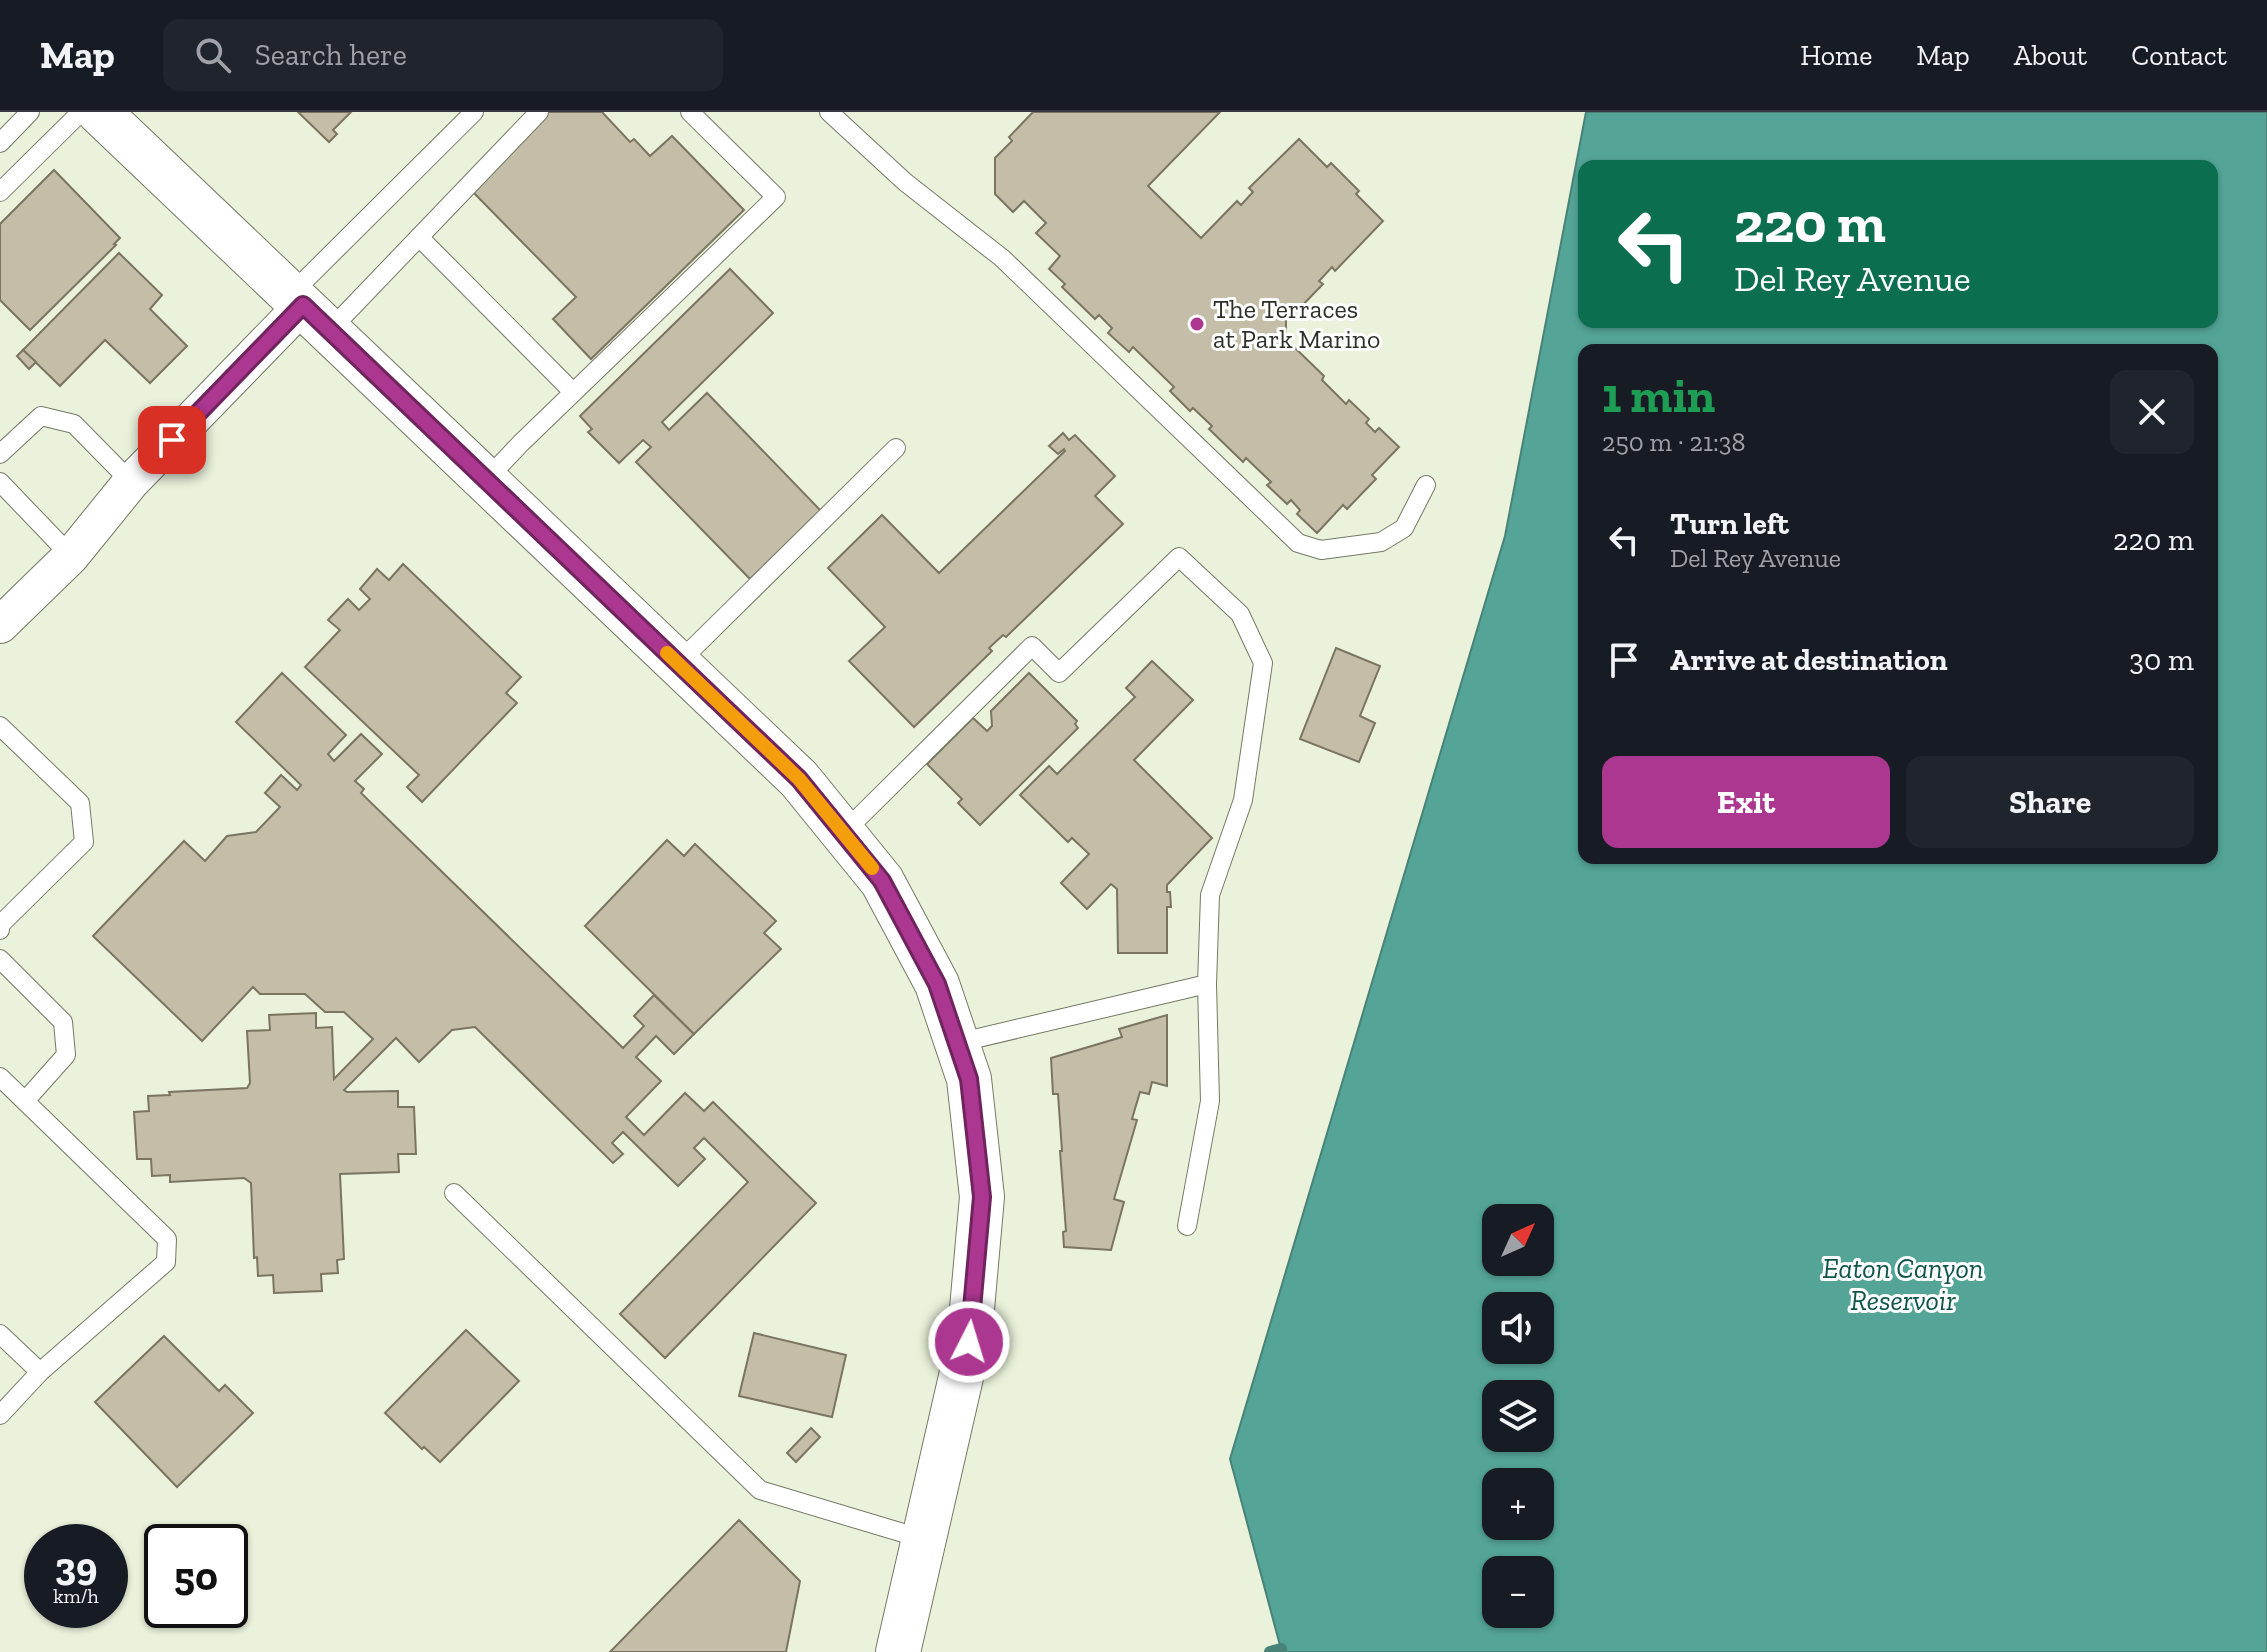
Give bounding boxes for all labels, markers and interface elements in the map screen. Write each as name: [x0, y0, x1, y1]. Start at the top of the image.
search box: [163, 19, 723, 91]
text: Map: [40, 32, 115, 78]
icon: search: [191, 33, 235, 77]
text: Search here: [255, 37, 407, 73]
text: Home: [1800, 39, 1872, 72]
text: Map: [1916, 39, 1970, 72]
text: About: [2014, 39, 2087, 72]
text: Contact: [2131, 39, 2227, 72]
text: 220 m: [1734, 189, 1886, 256]
icon: left: [1602, 192, 1706, 296]
text: Del Rey Avenue: [1734, 257, 1971, 300]
place label: The Terraces at Park Marino: [1213, 293, 1380, 355]
marker: The Terraces at Park Marino: [1188, 315, 1206, 333]
text: 1 min: [1602, 367, 1715, 424]
button: close: [2110, 370, 2194, 454]
pin: [138, 406, 206, 474]
icon: arrive: [150, 418, 194, 462]
text: 250 m · 21:38: [1602, 426, 1745, 458]
text: Turn left: [1670, 506, 1789, 542]
icon: left: [1602, 518, 1646, 562]
text: 220 m: [2113, 522, 2194, 558]
text: Del Rey Avenue: [1670, 542, 1841, 574]
icon: arrive: [1602, 638, 1646, 682]
text: Arrive at destination: [1670, 642, 1947, 678]
text: 30 m: [2129, 642, 2194, 678]
button: Exit: [1602, 756, 1890, 848]
button: Share: [1906, 756, 2194, 848]
north arrow: [1482, 1204, 1554, 1276]
map controls: [1482, 1204, 1554, 1628]
water label: Eaton Canyon Reservoir: [1823, 1252, 1983, 1317]
button: sound: [1482, 1292, 1554, 1364]
position arrow: [927, 1300, 1011, 1384]
button: layers: [1482, 1380, 1554, 1452]
button: +: [1482, 1468, 1554, 1540]
speed limit sign: 50: [144, 1524, 248, 1628]
text: 39: [55, 1542, 97, 1590]
button: −: [1482, 1556, 1554, 1628]
text: km/h: [53, 1584, 99, 1608]

